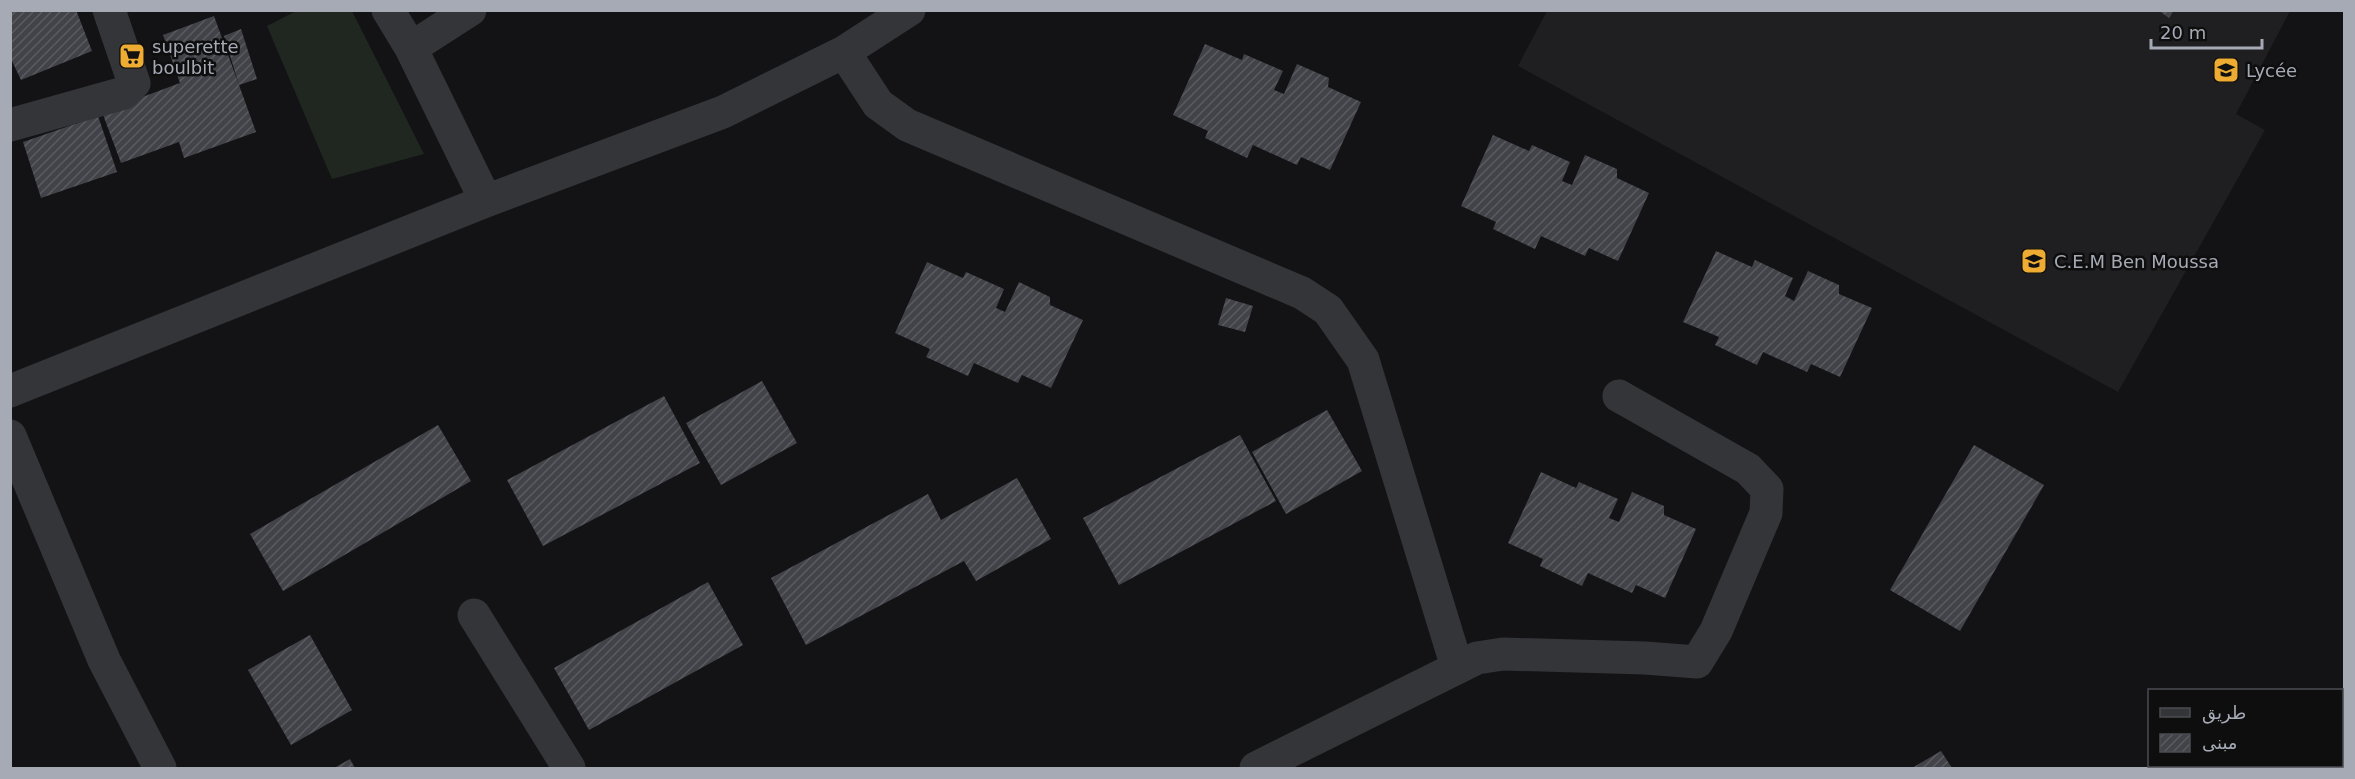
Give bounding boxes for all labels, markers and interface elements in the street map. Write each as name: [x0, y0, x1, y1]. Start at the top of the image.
scale bar: [2151, 12, 2262, 50]
text: 20 m: [2160, 22, 2206, 43]
place label: superette boulbit: [152, 36, 239, 78]
supermarket icon: superette boulbit: [117, 41, 147, 71]
school or university icon: Lycée: [2211, 55, 2241, 85]
place label: Lycée: [2246, 60, 2297, 81]
school or university icon: C.E.M Ben Moussa: [2019, 246, 2049, 276]
place label: C.E.M Ben Moussa: [2054, 251, 2219, 272]
legend: [2148, 689, 2343, 767]
text: طريق: [2202, 702, 2246, 724]
text: مبنى: [2202, 732, 2238, 753]

